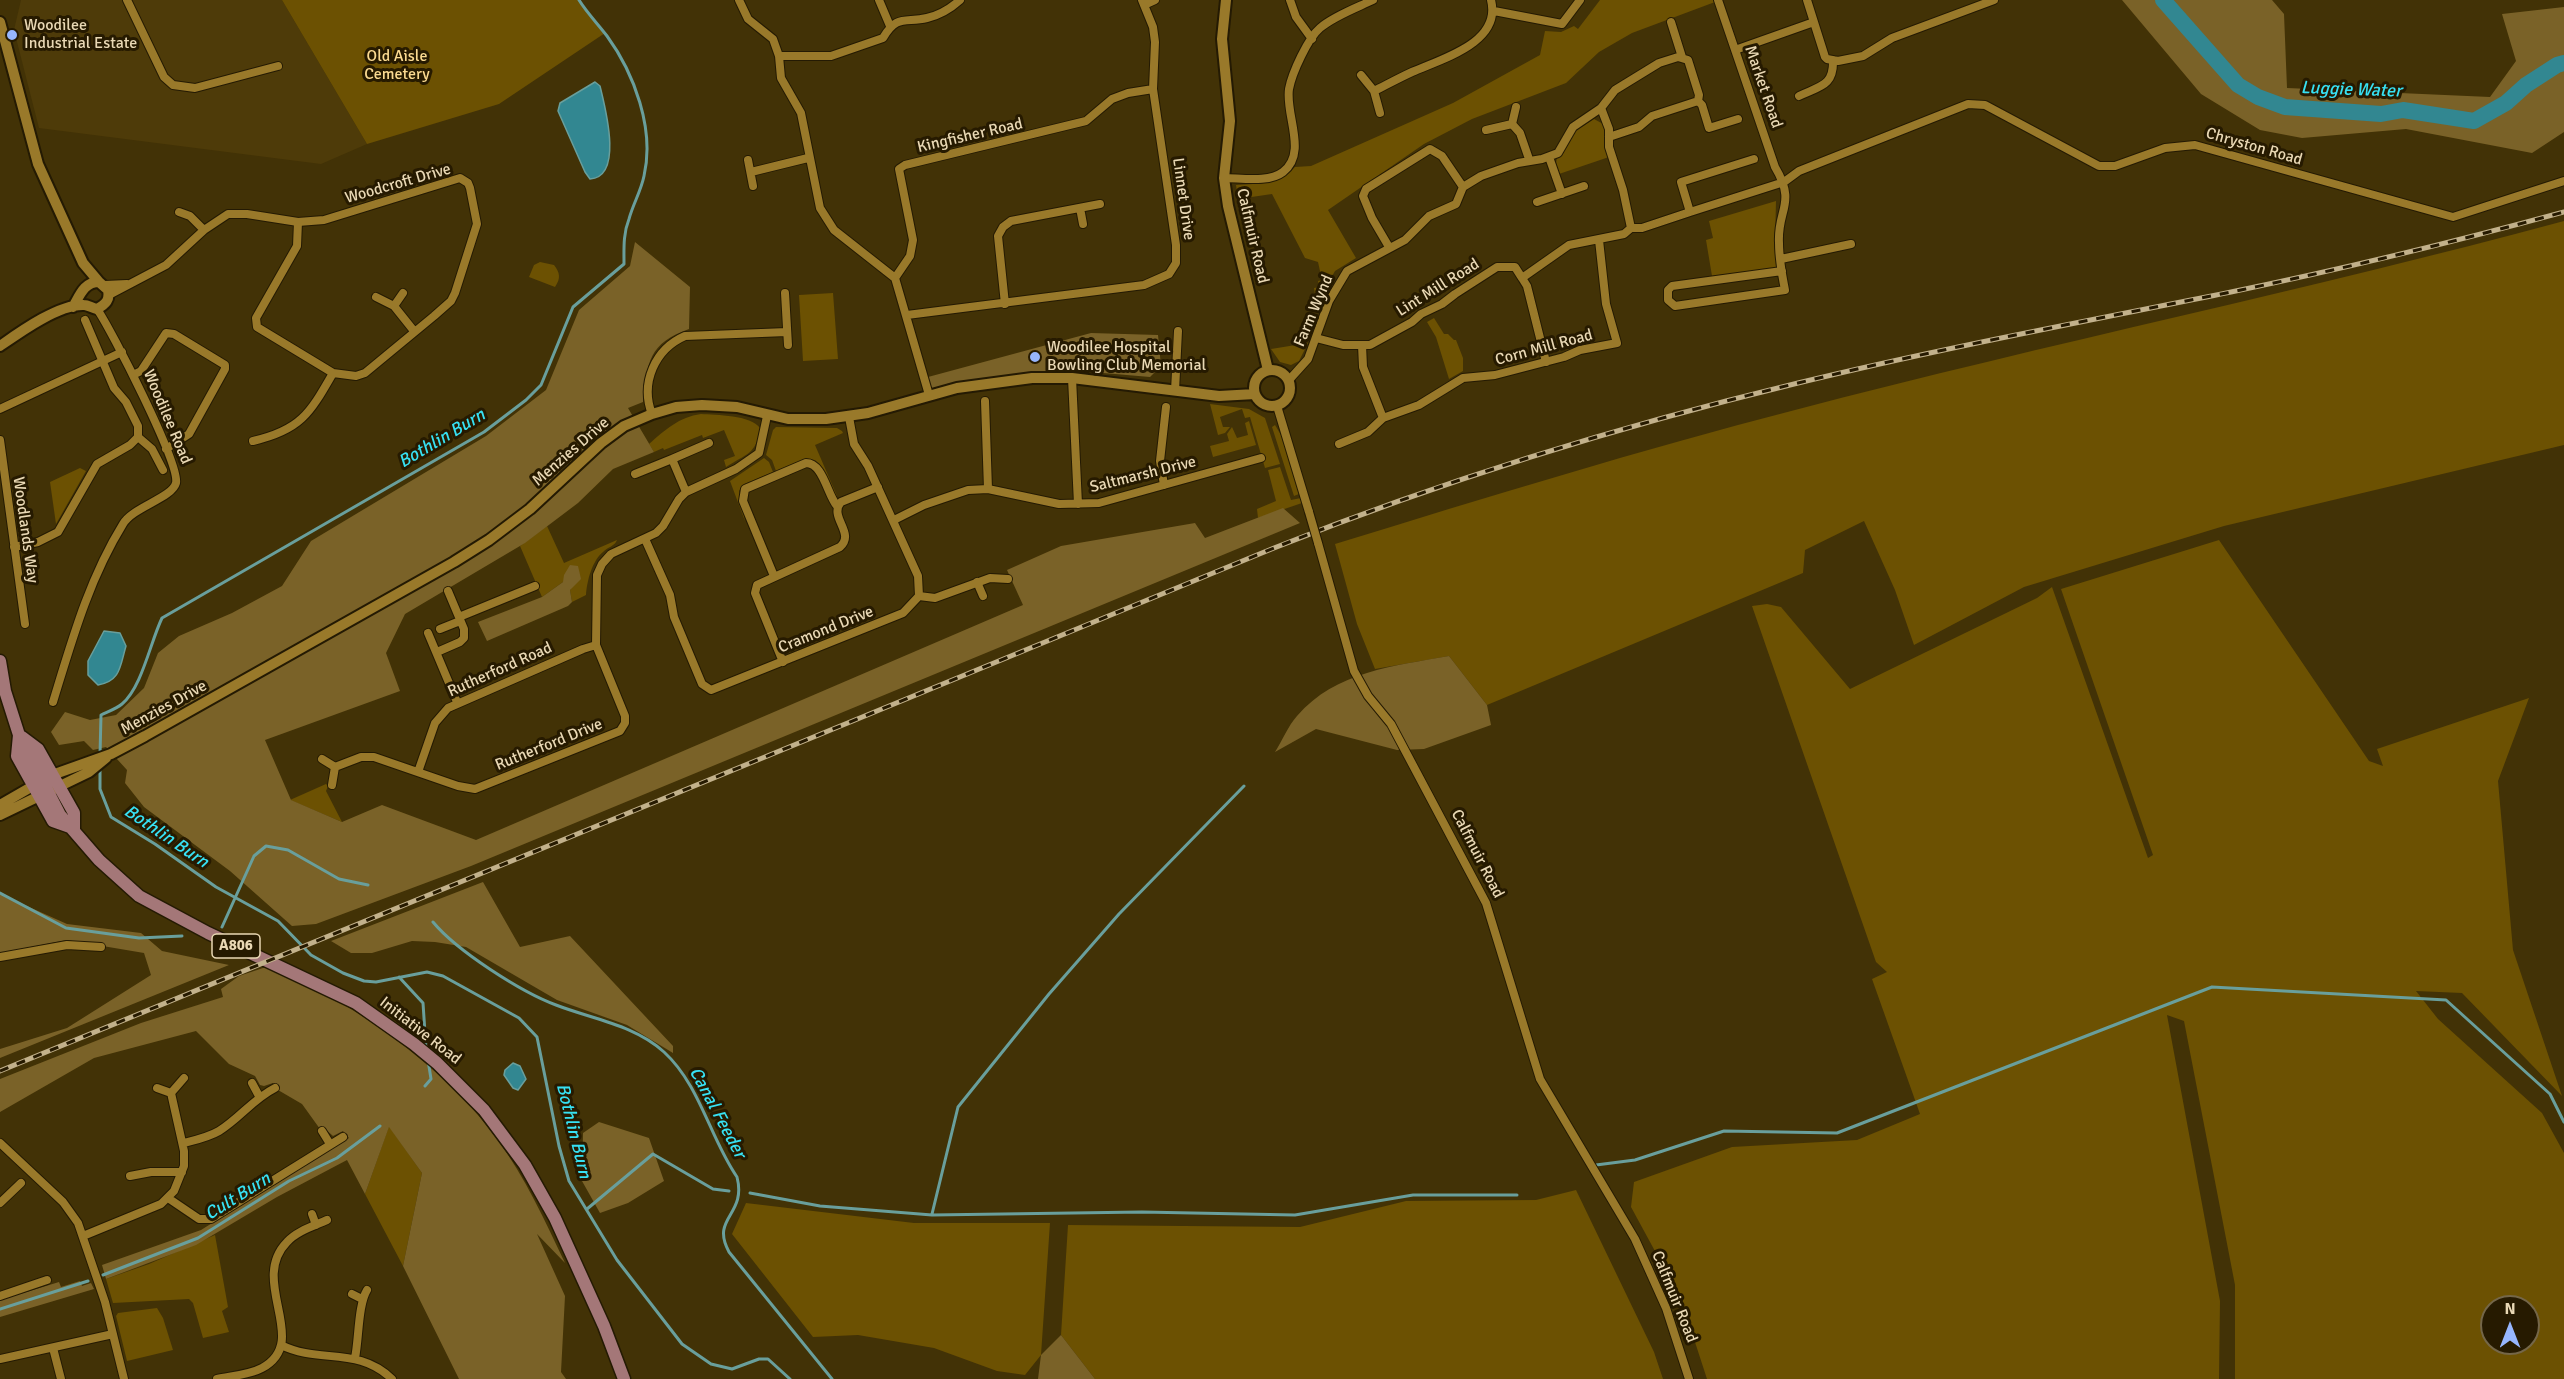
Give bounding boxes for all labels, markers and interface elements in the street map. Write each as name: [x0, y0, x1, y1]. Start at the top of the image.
place label: Woodilee Industrial Estate: [24, 16, 137, 54]
marker: Woodilee Industrial Estate: [5, 28, 19, 42]
street label: Market Road: [1740, 43, 1786, 131]
park label: Old Aisle Cemetery: [364, 47, 430, 85]
water label: Luggie Water: [2300, 77, 2402, 103]
street label: Kingfisher Road: [915, 115, 1025, 157]
street label: Chryston Road: [2204, 124, 2304, 170]
street label: Linnet Drive: [1168, 157, 1198, 241]
street label: Woodcroft Drive: [343, 160, 453, 208]
street label: Calfmuir Road: [1232, 187, 1272, 285]
street label: Lint Mill Road: [1393, 255, 1483, 321]
street label: Farm Wynd: [1290, 272, 1338, 350]
street label: Corn Mill Road: [1493, 326, 1595, 370]
place label: Woodilee Hospital Bowling Club Memorial: [1047, 338, 1206, 376]
marker: Woodilee Hospital Bowling Club Memorial: [1028, 350, 1042, 364]
street label: Woodilee Road: [138, 367, 196, 467]
water label: Bothlin Burn: [395, 405, 489, 473]
street label: Menzies Drive: [529, 413, 613, 491]
street label: Saltmarsh Drive: [1088, 453, 1198, 497]
street label: Woodlands Way: [8, 476, 42, 584]
street label: Cramond Drive: [776, 602, 876, 658]
street label: Rutherford Road: [445, 638, 555, 702]
street label: Menzies Drive: [118, 676, 210, 740]
street label: Rutherford Drive: [493, 715, 605, 775]
water label: Bothlin Burn: [120, 801, 212, 873]
street label: Calfmuir Road: [1446, 806, 1508, 902]
road number: A806: [212, 934, 260, 958]
street label: Initiative Road: [375, 993, 465, 1069]
water label: Canal Feeder: [684, 1064, 750, 1162]
water label: Bothlin Burn: [551, 1081, 595, 1181]
water label: Cult Burn: [201, 1168, 275, 1226]
street label: Calfmuir Road: [1647, 1248, 1701, 1346]
north arrow: [2480, 1295, 2540, 1355]
text: N: [2504, 1299, 2516, 1319]

